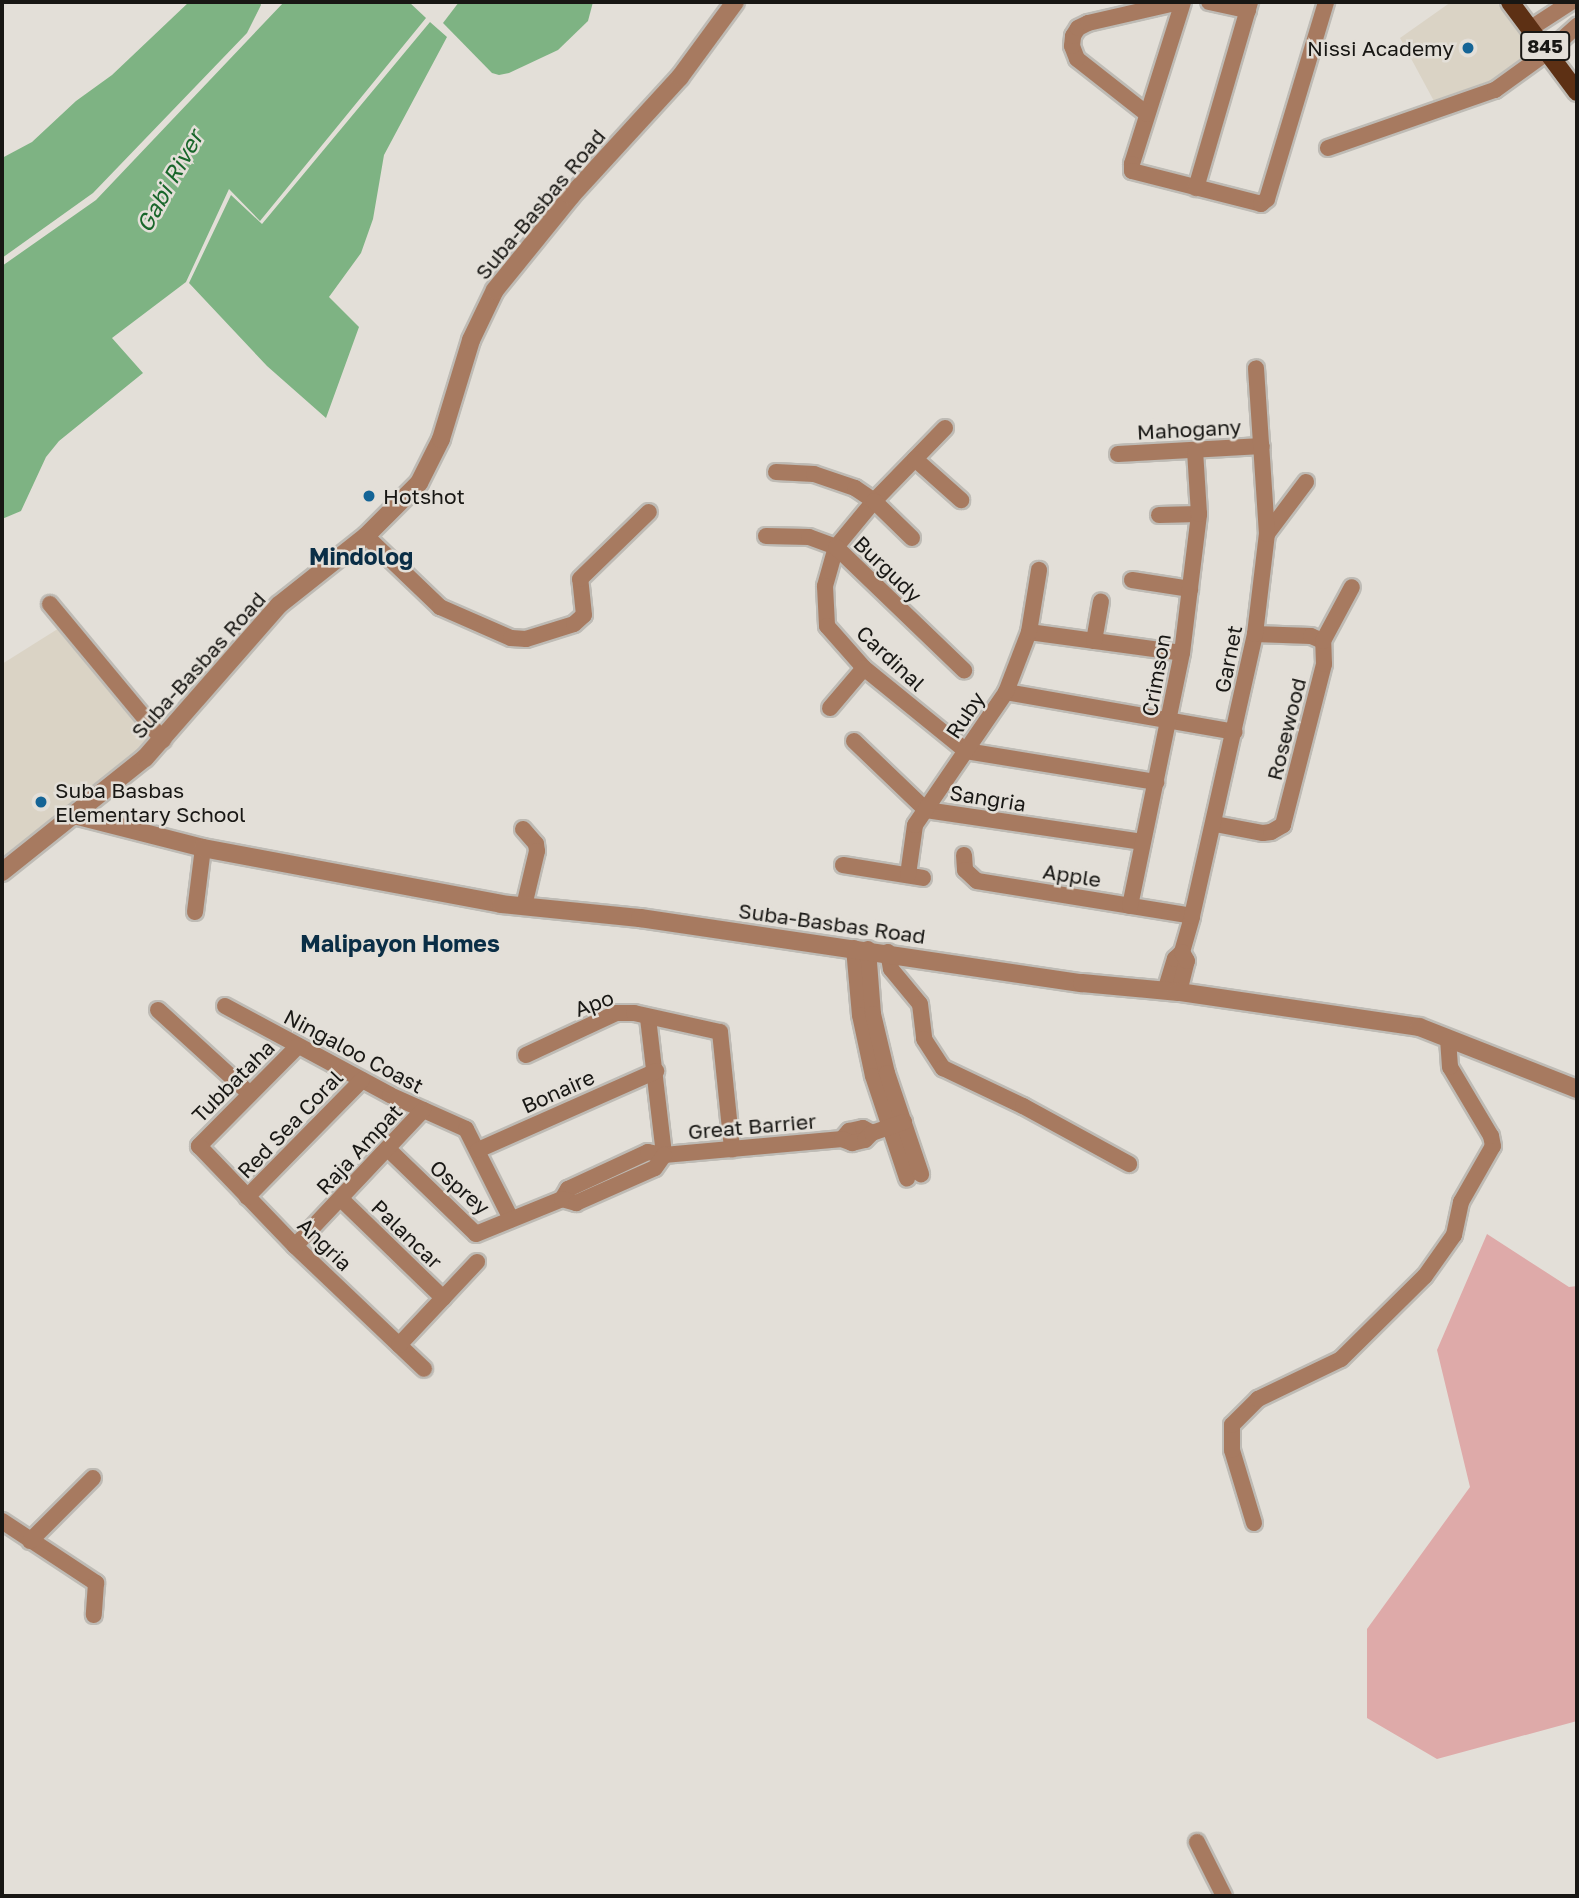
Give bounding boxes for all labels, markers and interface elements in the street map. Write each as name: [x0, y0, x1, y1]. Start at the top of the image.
road number: 845: [1519, 30, 1571, 61]
place label: Nissi Academy: [1307, 35, 1454, 61]
marker: Nissi Academy: [1460, 40, 1476, 56]
street label: Suba-Basbas Road: [470, 124, 610, 284]
water label: Gabi River: [130, 125, 208, 237]
street label: Mahogany: [1136, 414, 1242, 444]
place label: Hotshot: [383, 483, 465, 509]
marker: Hotshot: [361, 488, 377, 504]
street label: Burgudy: [849, 530, 927, 608]
district label: Mindolog: [309, 542, 413, 570]
street label: Suba-Basbas Road: [126, 586, 270, 744]
street label: Cardinal: [852, 620, 930, 696]
street label: Garnet: [1209, 623, 1247, 695]
street label: Crimson: [1136, 632, 1176, 718]
street label: Rosewood: [1261, 675, 1311, 783]
street label: Ruby: [940, 687, 990, 743]
place label: Suba Basbas Elementary School: [55, 777, 246, 827]
street label: Sangria: [948, 780, 1028, 816]
marker: Suba Basbas Elementary School: [33, 794, 49, 810]
street label: Apple: [1041, 858, 1103, 892]
street label: Suba-Basbas Road: [737, 897, 927, 949]
district label: Malipayon Homes: [300, 929, 500, 957]
street label: Apo: [571, 984, 617, 1022]
street label: Ningaloo Coast: [280, 1004, 428, 1098]
street label: Tubbataha: [186, 1034, 280, 1128]
street label: Bonaire: [518, 1064, 598, 1118]
street label: Red Sea Coral: [232, 1065, 348, 1183]
street label: Raja Ampat: [311, 1099, 407, 1199]
street label: Great Barrier: [687, 1108, 817, 1144]
street label: Osprey: [425, 1154, 495, 1220]
street label: Palancar: [366, 1194, 448, 1274]
street label: Angria: [293, 1212, 357, 1276]

